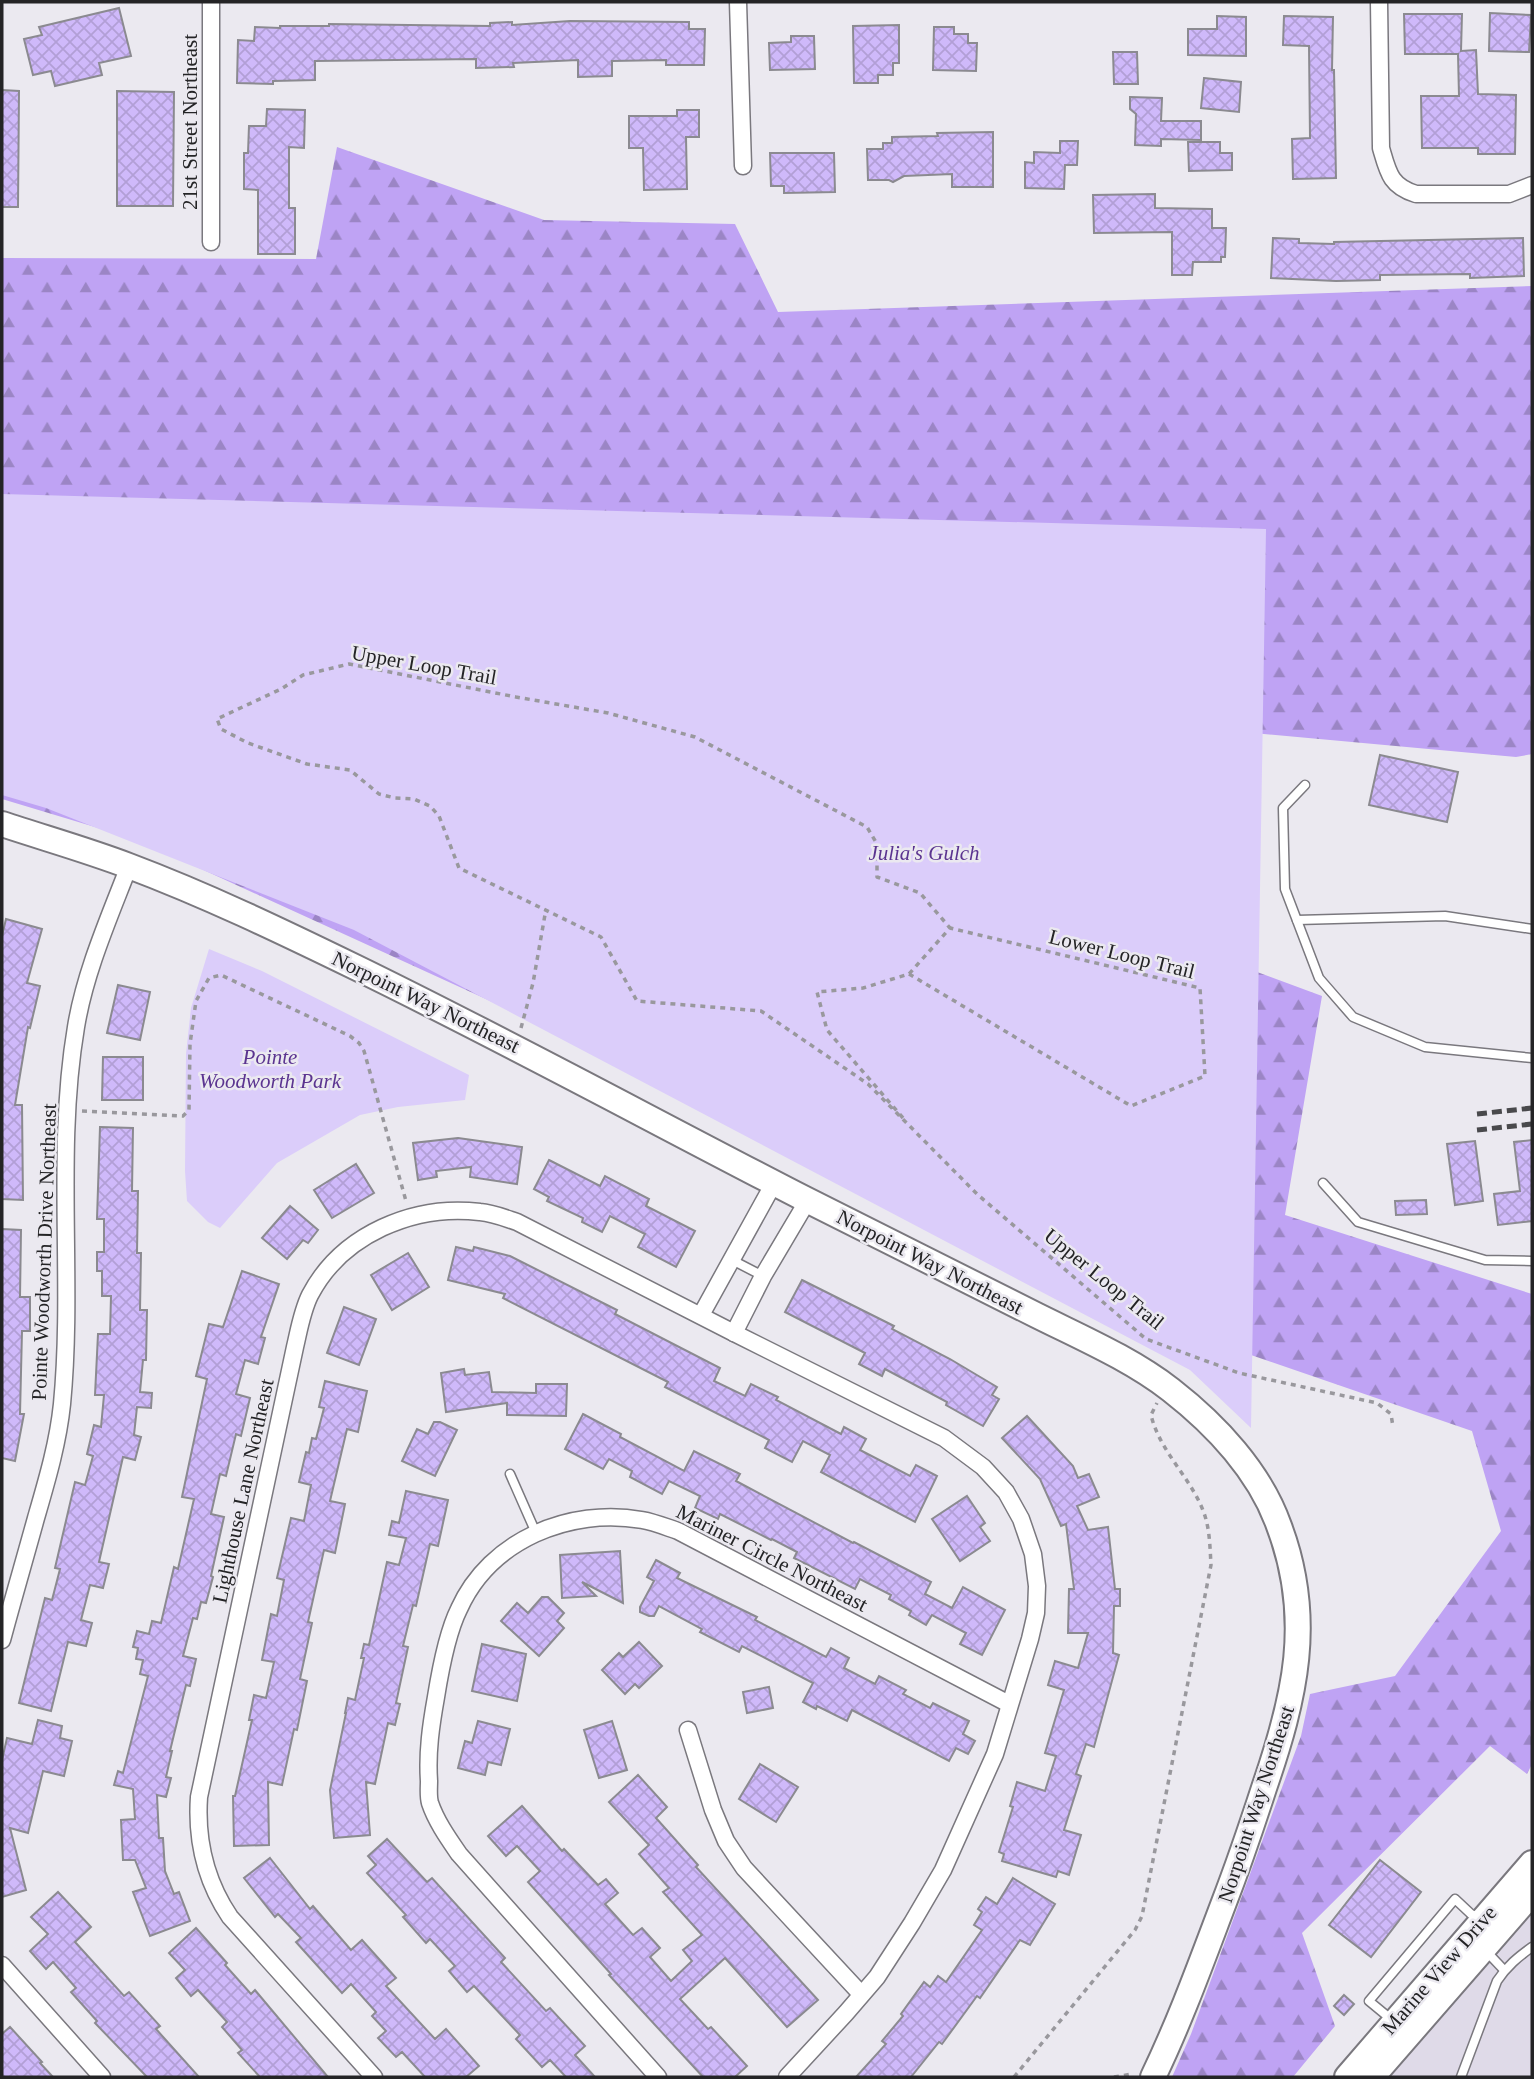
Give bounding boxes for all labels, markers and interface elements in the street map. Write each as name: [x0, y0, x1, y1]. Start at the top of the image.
street label: 21st Street Northeast: [178, 34, 202, 210]
street label: Upper Loop Trail: [350, 640, 499, 690]
park label: Julia's Gulch: [868, 841, 980, 865]
street label: Lower Loop Trail: [1047, 924, 1198, 984]
street label: Norpoint Way Northeast: [328, 946, 524, 1058]
park label: Pointe Woodworth Park: [199, 1045, 342, 1093]
street label: Pointe Woodworth Drive Northeast: [27, 1103, 61, 1401]
street label: Norpoint Way Northeast: [833, 1205, 1027, 1319]
street label: Upper Loop Trail: [1039, 1223, 1169, 1335]
street label: Lighthouse Lane Northeast: [207, 1377, 279, 1605]
street label: Mariner Circle Northeast: [673, 1499, 872, 1617]
street label: Norpoint Way Northeast: [1213, 1702, 1299, 1905]
street label: Marine View Drive: [1377, 1901, 1501, 2039]

